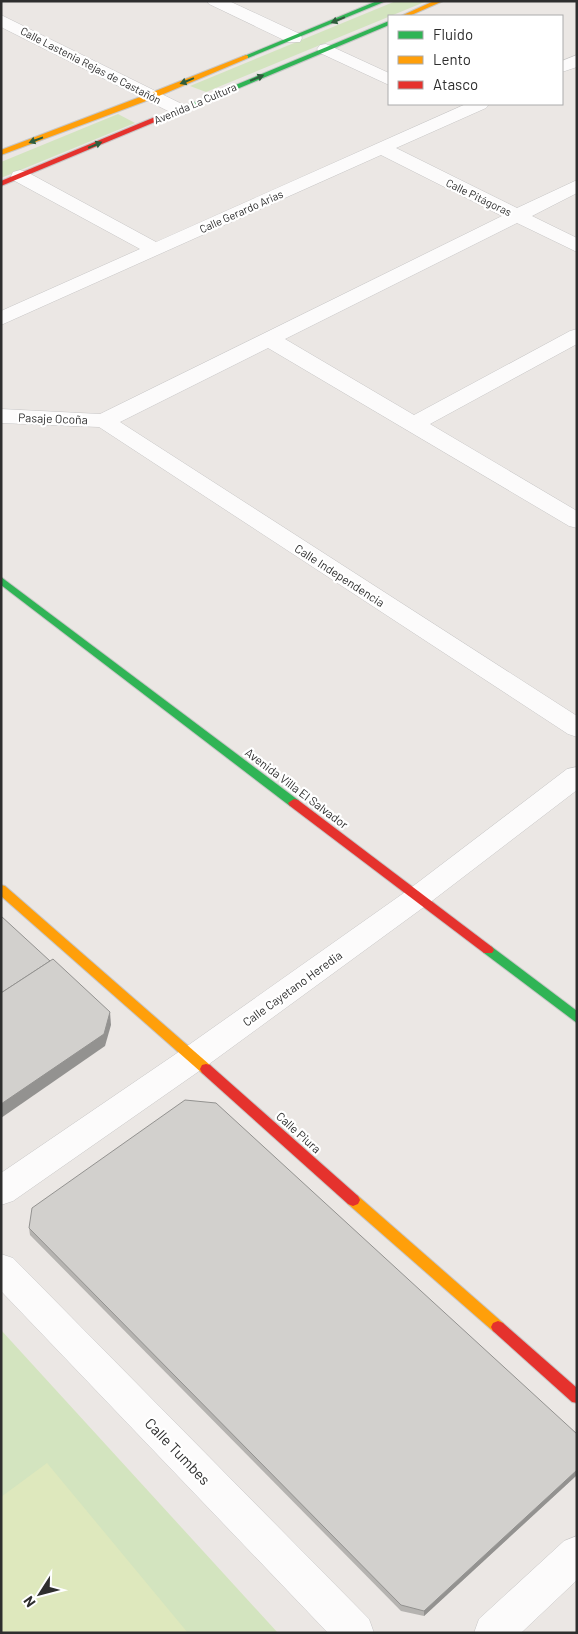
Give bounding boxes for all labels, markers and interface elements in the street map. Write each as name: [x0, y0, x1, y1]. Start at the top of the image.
legend: [388, 15, 563, 105]
one-way arrow: [331, 16, 345, 24]
street label: Calle Lastenia Rejas de Castañón: [19, 24, 164, 106]
text: Fluido: [433, 25, 473, 43]
text: Lento: [433, 50, 471, 68]
one-way arrow: [250, 73, 264, 81]
text: Atasco: [433, 75, 478, 93]
one-way arrow: [179, 77, 194, 85]
street label: Avenida La Cultura: [152, 80, 238, 126]
one-way arrow: [28, 136, 43, 144]
one-way arrow: [88, 141, 102, 149]
street label: Calle Pitágoras: [444, 176, 514, 218]
street label: Calle Gerardo Arias: [197, 187, 285, 235]
street label: Pasaje Ocoña: [18, 410, 88, 426]
street label: Calle Independencia: [292, 541, 388, 609]
street label: Avenida Villa El Salvador: [243, 745, 352, 832]
street label: Calle Cayetano Heredia: [240, 947, 344, 1029]
street label: Calle Piura: [274, 1108, 324, 1156]
street label: Calle Tumbes: [142, 1414, 214, 1488]
north arrow: [15, 1569, 65, 1619]
text: N: [19, 1593, 39, 1611]

